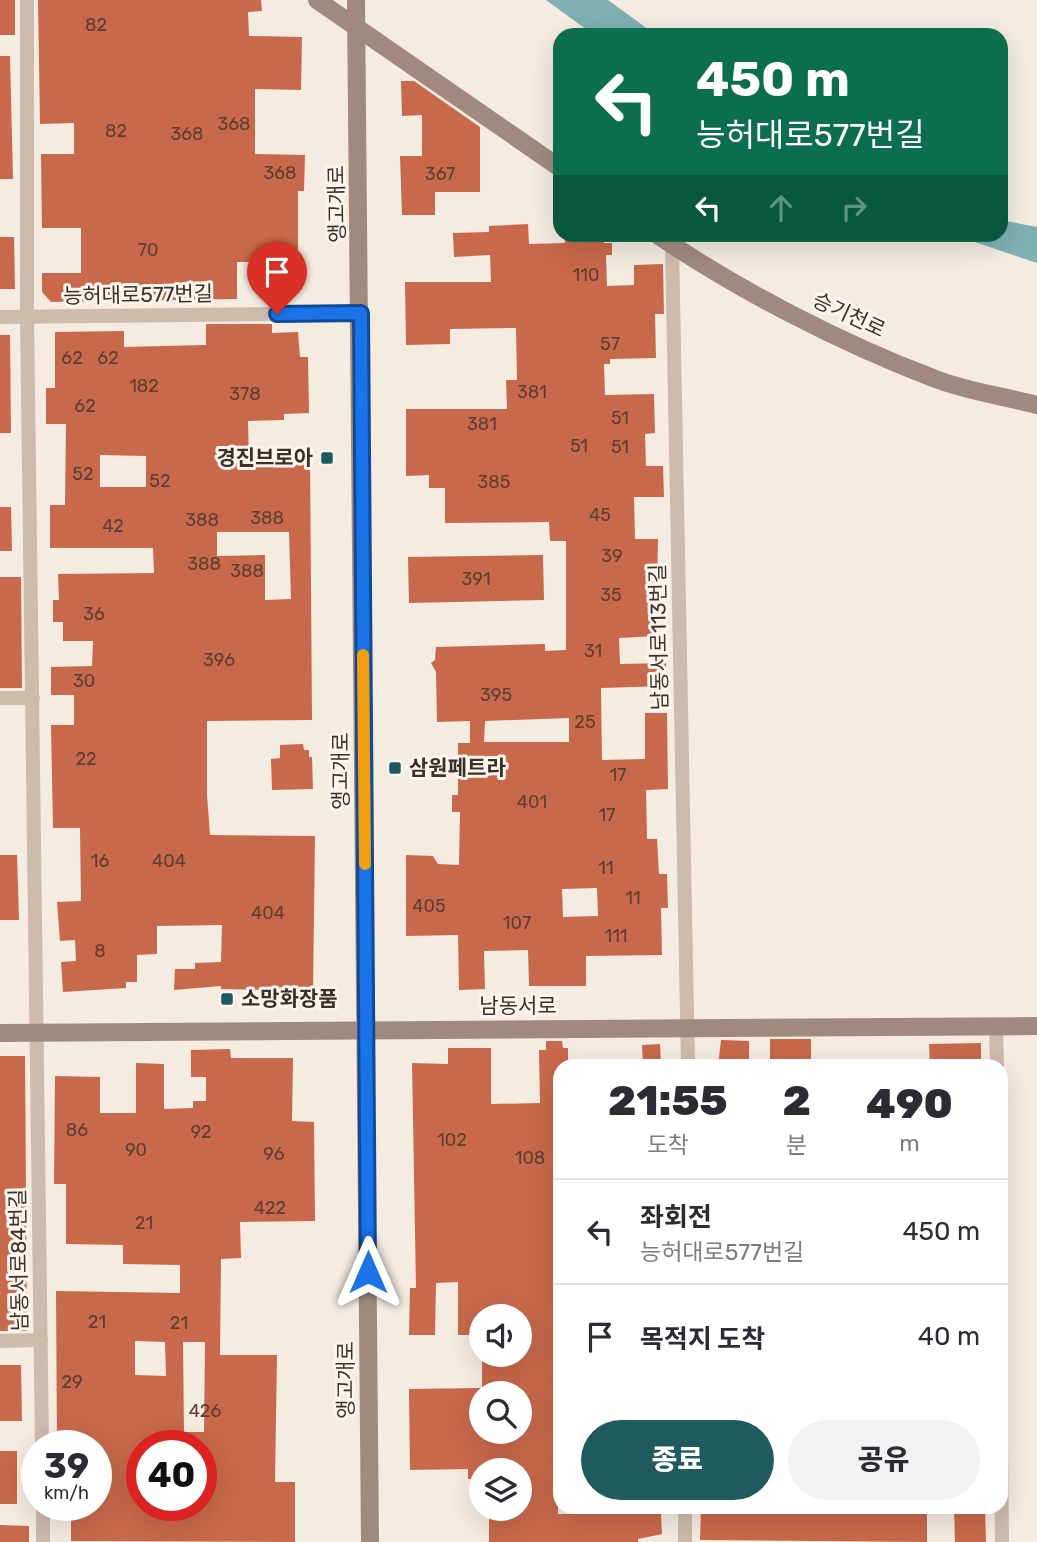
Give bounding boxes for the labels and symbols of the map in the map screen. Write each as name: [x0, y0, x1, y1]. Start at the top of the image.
house number: 82: [85, 14, 107, 36]
house number: 368: [217, 113, 251, 135]
house number: 82: [105, 120, 127, 142]
house number: 368: [170, 123, 204, 145]
house number: 368: [263, 162, 297, 184]
house number: 367: [425, 163, 455, 185]
street label: 앵고개로: [323, 165, 350, 243]
house number: 70: [138, 239, 158, 261]
pin: [247, 242, 307, 314]
house number: 110: [573, 264, 599, 286]
street label: 능허대로577번길: [63, 281, 213, 308]
street label: 승기천로: [809, 287, 890, 342]
house number: 57: [600, 333, 620, 355]
house number: 62: [61, 347, 83, 369]
house number: 62: [97, 347, 119, 369]
house number: 182: [129, 375, 159, 397]
house number: 381: [517, 381, 547, 403]
house number: 378: [229, 383, 261, 405]
house number: 62: [74, 395, 96, 417]
house number: 51: [611, 407, 629, 429]
house number: 381: [467, 413, 497, 435]
house number: 51: [570, 435, 588, 457]
house number: 51: [611, 436, 629, 458]
place label: 경진브로아: [216, 445, 313, 470]
marker: 경진브로아: [319, 450, 335, 466]
house number: 52: [72, 463, 94, 485]
house number: 52: [149, 470, 171, 492]
house number: 385: [478, 471, 510, 493]
house number: 45: [589, 504, 611, 526]
house number: 388: [250, 507, 284, 529]
house number: 388: [185, 509, 219, 531]
house number: 42: [102, 515, 124, 537]
house number: 39: [601, 545, 623, 567]
house number: 388: [187, 553, 221, 575]
house number: 388: [230, 560, 264, 582]
street label: 남동서로113번길: [645, 564, 672, 710]
house number: 391: [461, 568, 491, 590]
house number: 35: [600, 584, 622, 606]
house number: 36: [83, 603, 105, 625]
house number: 31: [584, 640, 602, 662]
house number: 396: [203, 649, 235, 671]
house number: 30: [73, 670, 95, 692]
house number: 395: [480, 684, 512, 706]
house number: 25: [574, 711, 596, 733]
street label: 앵고개로: [328, 732, 353, 810]
house number: 22: [75, 748, 97, 770]
place label: 삼원페트라: [409, 755, 506, 780]
marker: 삼원페트라: [387, 760, 403, 776]
house number: 17: [610, 764, 626, 786]
house number: 401: [517, 791, 547, 813]
house number: 17: [599, 804, 615, 826]
house number: 16: [91, 850, 109, 872]
house number: 404: [152, 850, 186, 872]
house number: 11: [598, 857, 614, 879]
house number: 11: [625, 887, 641, 909]
house number: 405: [412, 895, 446, 917]
house number: 404: [251, 902, 285, 924]
house number: 107: [503, 912, 531, 934]
house number: 111: [604, 925, 628, 947]
house number: 8: [94, 940, 106, 962]
place label: 소망화장품: [241, 986, 338, 1011]
marker: 소망화장품: [219, 991, 235, 1007]
street label: 남동서로: [479, 993, 557, 1018]
house number: 86: [66, 1119, 88, 1141]
house number: 92: [190, 1121, 212, 1143]
house number: 102: [437, 1129, 467, 1151]
house number: 90: [125, 1139, 147, 1161]
house number: 96: [263, 1143, 285, 1165]
house number: 108: [515, 1147, 545, 1169]
street label: 남동서로84번길: [5, 1189, 32, 1331]
house number: 422: [254, 1197, 286, 1219]
house number: 21: [135, 1212, 153, 1234]
position arrow: [331, 1235, 405, 1309]
house number: 21: [88, 1311, 106, 1333]
house number: 21: [170, 1312, 188, 1334]
street label: 앵고개로: [333, 1341, 358, 1419]
house number: 29: [61, 1371, 83, 1393]
house number: 426: [189, 1400, 221, 1422]
speed limit sign: 40: [126, 1430, 217, 1521]

